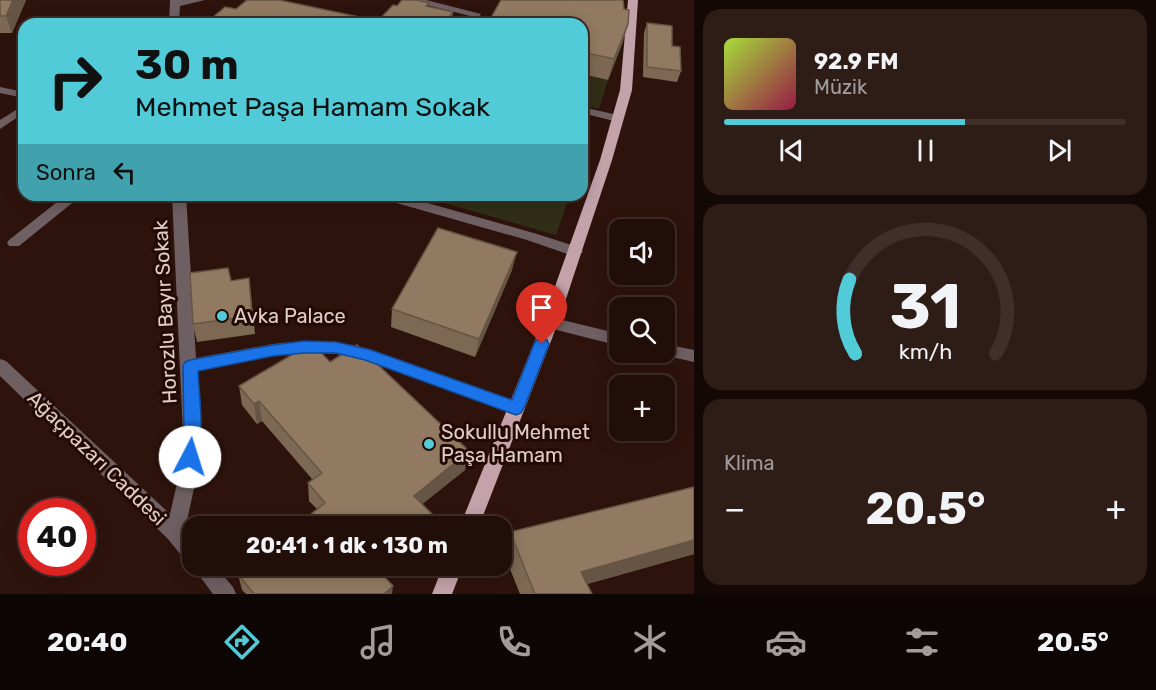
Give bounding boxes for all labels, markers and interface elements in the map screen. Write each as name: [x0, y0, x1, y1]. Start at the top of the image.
text: 30 m: [135, 40, 239, 90]
icon: right: [36, 42, 114, 120]
text: 92.9 FM: [814, 48, 898, 75]
text: Müzik: [814, 75, 867, 99]
text: Mehmet Paşa Hamam Sokak: [135, 91, 490, 123]
icon: previous: [775, 134, 808, 167]
icon: pause: [909, 134, 942, 167]
icon: next: [1043, 134, 1076, 167]
icon: left: [108, 156, 141, 189]
text: Sonra: [36, 159, 96, 186]
street label: Horozlu Bayır Sokak: [148, 219, 182, 405]
map controls: [609, 219, 675, 441]
button: sound: [609, 219, 675, 285]
text: 31: [889, 270, 961, 344]
pin: [516, 282, 567, 344]
icon: arrive: [525, 291, 558, 324]
button: search: [609, 297, 675, 363]
place label: Avka Palace: [234, 304, 346, 328]
marker: Avka Palace: [215, 309, 229, 323]
text: km/h: [898, 339, 952, 364]
button: +: [609, 375, 675, 441]
street label: Ağaçpazarı Caddesi: [23, 386, 171, 530]
place label: Sokullu Mehmet Paşa Hamam: [441, 420, 590, 467]
position arrow: [158, 425, 222, 489]
marker: Sokullu Mehmet Paşa Hamam: [422, 437, 436, 451]
text: Klima: [724, 451, 775, 475]
text: 20.5°: [866, 482, 985, 535]
text: −: [724, 489, 745, 528]
text: +: [1105, 489, 1126, 528]
speed limit sign: 40: [18, 498, 96, 576]
text: 20:41 · 1 dk · 130 m: [246, 532, 448, 559]
icon: directions: [221, 621, 263, 663]
icon: music: [357, 621, 399, 663]
icon: phone: [493, 621, 535, 663]
icon: climate: [629, 621, 671, 663]
icon: car: [765, 621, 807, 663]
icon: filters: [901, 621, 943, 663]
text: 20:40: [47, 626, 128, 658]
text: 20.5°: [1037, 626, 1109, 658]

